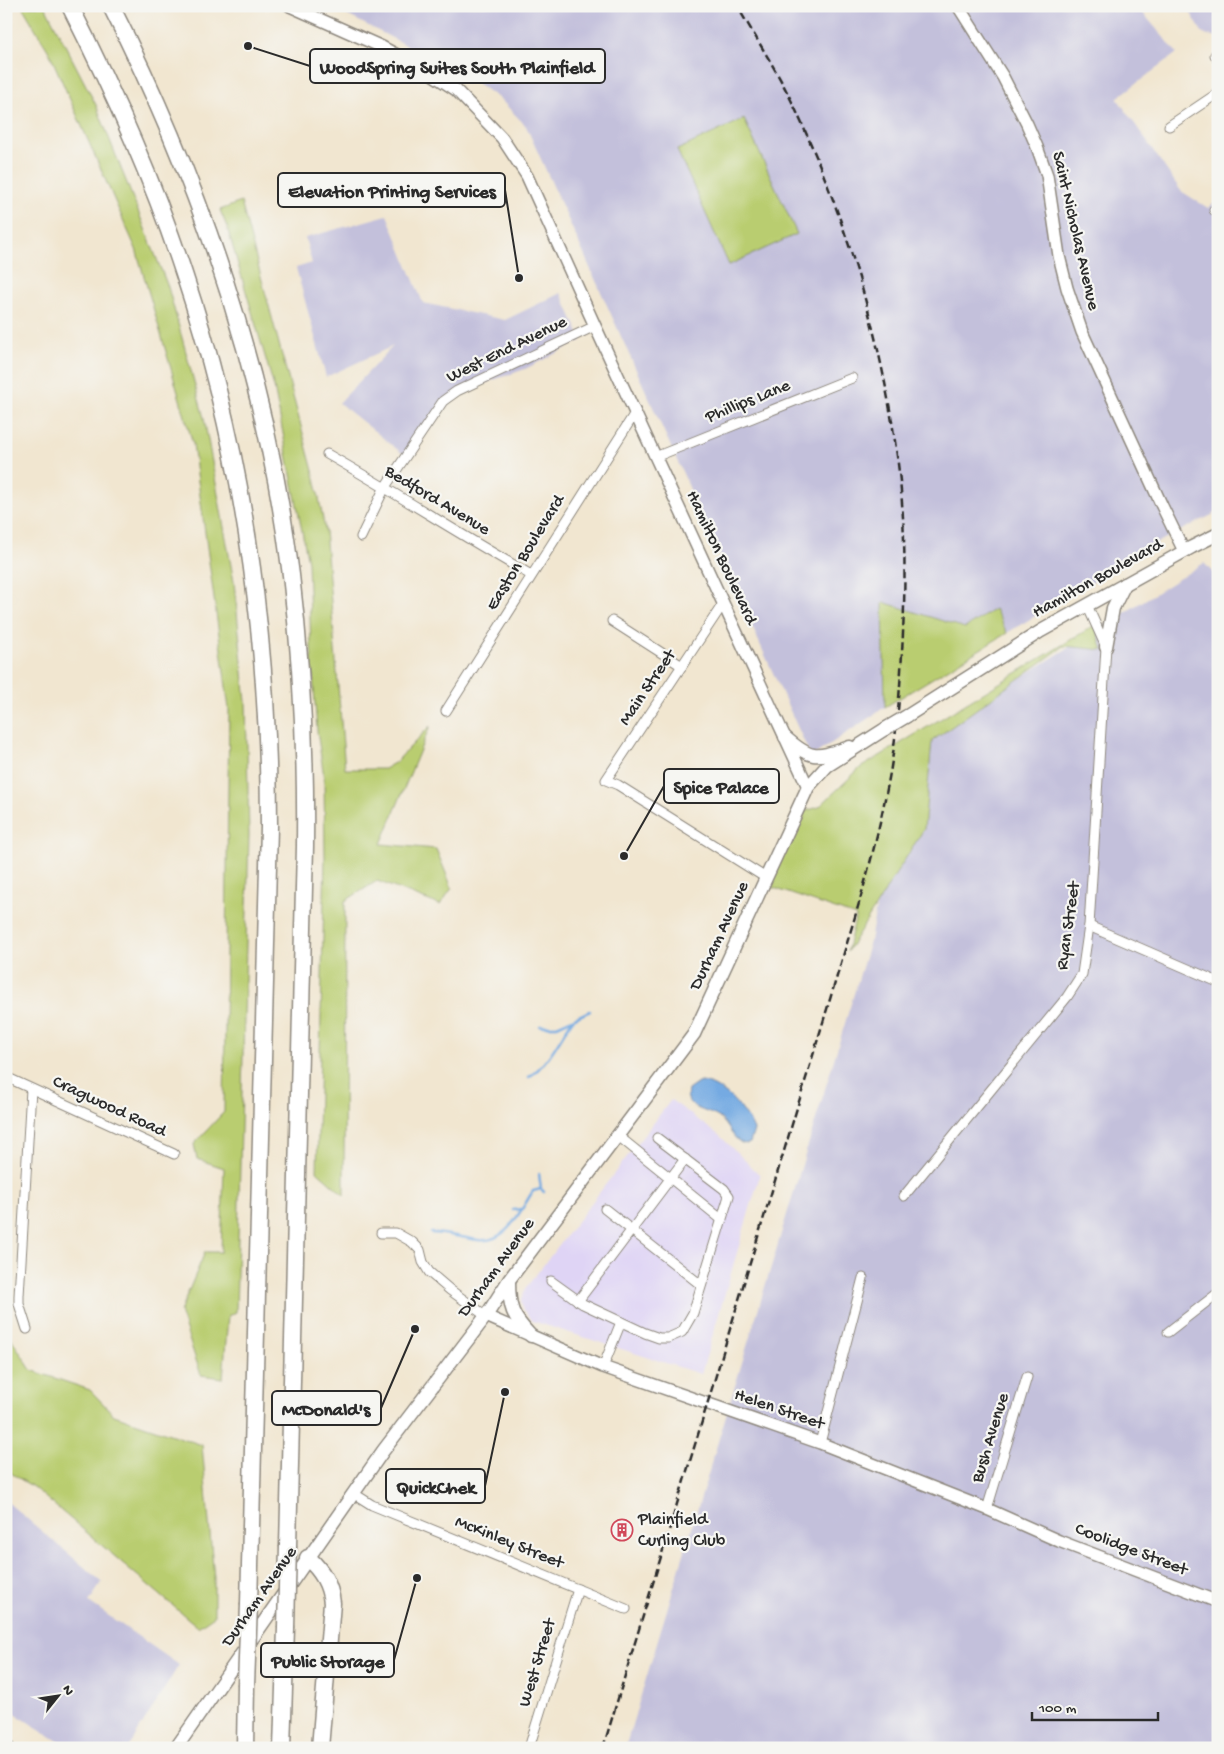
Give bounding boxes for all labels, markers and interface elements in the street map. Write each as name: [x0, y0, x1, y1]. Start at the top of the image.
callout: WoodSpring Suites South Plainfield: [310, 49, 605, 83]
text: WoodSpring Suites South Plainfield: [319, 58, 596, 81]
street label: Saint Nicholas Avenue: [1047, 150, 1104, 313]
callout: Elevation Printing Services: [278, 173, 505, 207]
text: Elevation Printing Services: [288, 182, 497, 205]
street label: West End Avenue: [443, 311, 571, 388]
street label: Phillips Lane: [702, 375, 794, 429]
street label: Bedford Avenue: [380, 461, 494, 541]
street label: Hamilton Boulevard: [681, 488, 762, 630]
street label: Easton Boulevard: [482, 490, 571, 615]
street label: Hamilton Boulevard: [1029, 534, 1168, 623]
street label: Main Street: [615, 645, 682, 730]
callout: Spice Palace: [664, 769, 779, 803]
text: Spice Palace: [673, 778, 770, 801]
street label: Durham Avenue: [685, 878, 755, 995]
street label: Ryan Street: [1052, 879, 1086, 972]
street label: Cragwood Road: [49, 1071, 171, 1143]
street label: Durham Avenue: [453, 1214, 540, 1322]
street label: Helen Street: [731, 1385, 828, 1436]
street label: Bush Avenue: [967, 1390, 1015, 1486]
callout: McDonald's: [272, 1391, 381, 1425]
text: McDonald's: [282, 1400, 371, 1423]
callout: QuickChek: [386, 1469, 485, 1503]
text: QuickChek: [396, 1478, 478, 1501]
place label: Plainfield Curling Club: [637, 1510, 726, 1552]
street label: McKinley Street: [452, 1512, 568, 1575]
building icon: Plainfield Curling Club: [610, 1518, 634, 1542]
street label: Coolidge Street: [1072, 1519, 1192, 1582]
street label: Durham Avenue: [217, 1542, 303, 1652]
street label: West Street: [515, 1615, 562, 1709]
callout: Public Storage: [261, 1643, 394, 1677]
text: Public Storage: [270, 1652, 386, 1675]
north arrow: [32, 1672, 82, 1722]
text: N: [57, 1683, 77, 1699]
scale bar: [1032, 1689, 1158, 1721]
text: 100 m: [1038, 1700, 1077, 1718]

